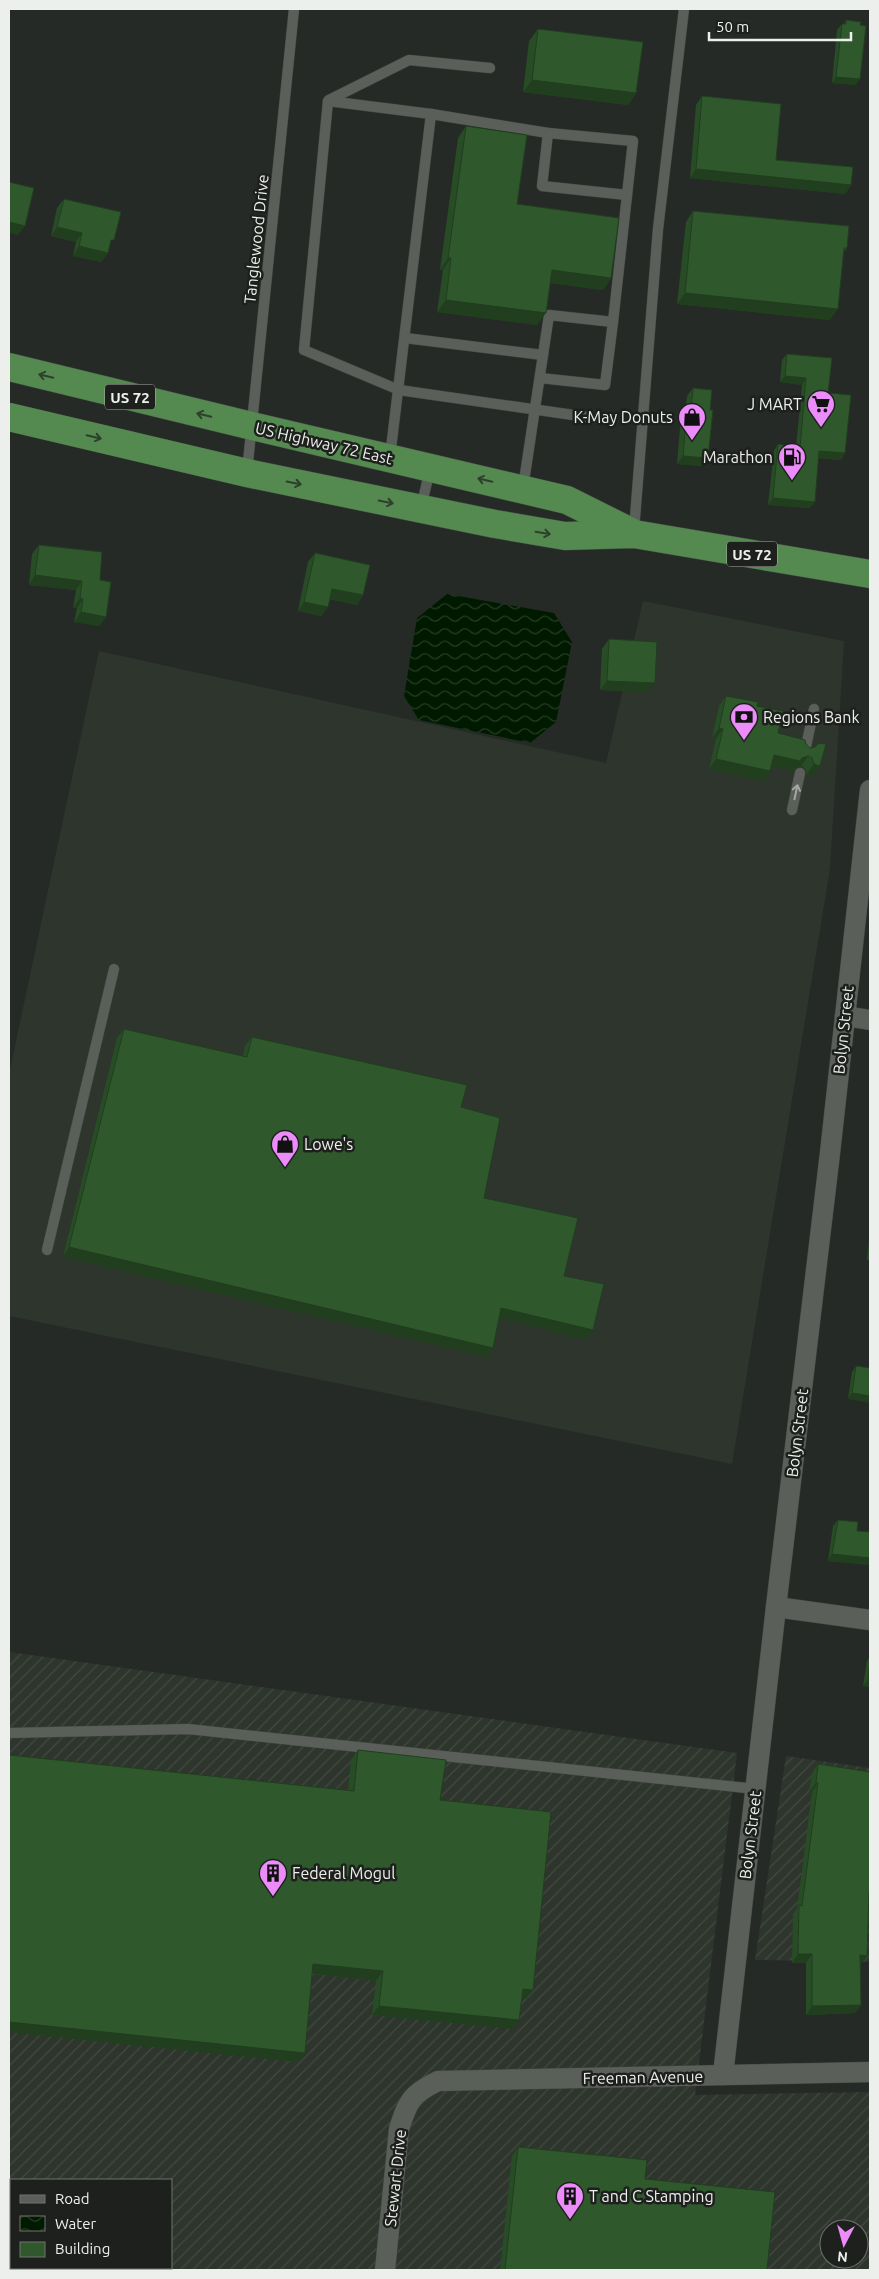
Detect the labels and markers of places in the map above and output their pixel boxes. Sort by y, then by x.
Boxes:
supermarket icon: J MART [806,389,836,428]
place label: J MART [747,395,802,413]
shop icon: K-May Donuts [677,402,707,441]
place label: K-May Donuts [574,408,673,426]
fuel station icon: Marathon [777,442,807,481]
place label: Marathon [703,448,773,466]
bank icon: Regions Bank [729,702,759,741]
place label: Regions Bank [763,708,860,726]
shop icon: Lowe's [270,1129,300,1168]
place label: Lowe's [304,1135,353,1153]
building icon: Federal Mogul [258,1858,288,1897]
place label: Federal Mogul [292,1864,395,1882]
building icon: T and C Stamping [555,2181,585,2220]
place label: T and C Stamping [589,2187,714,2205]

